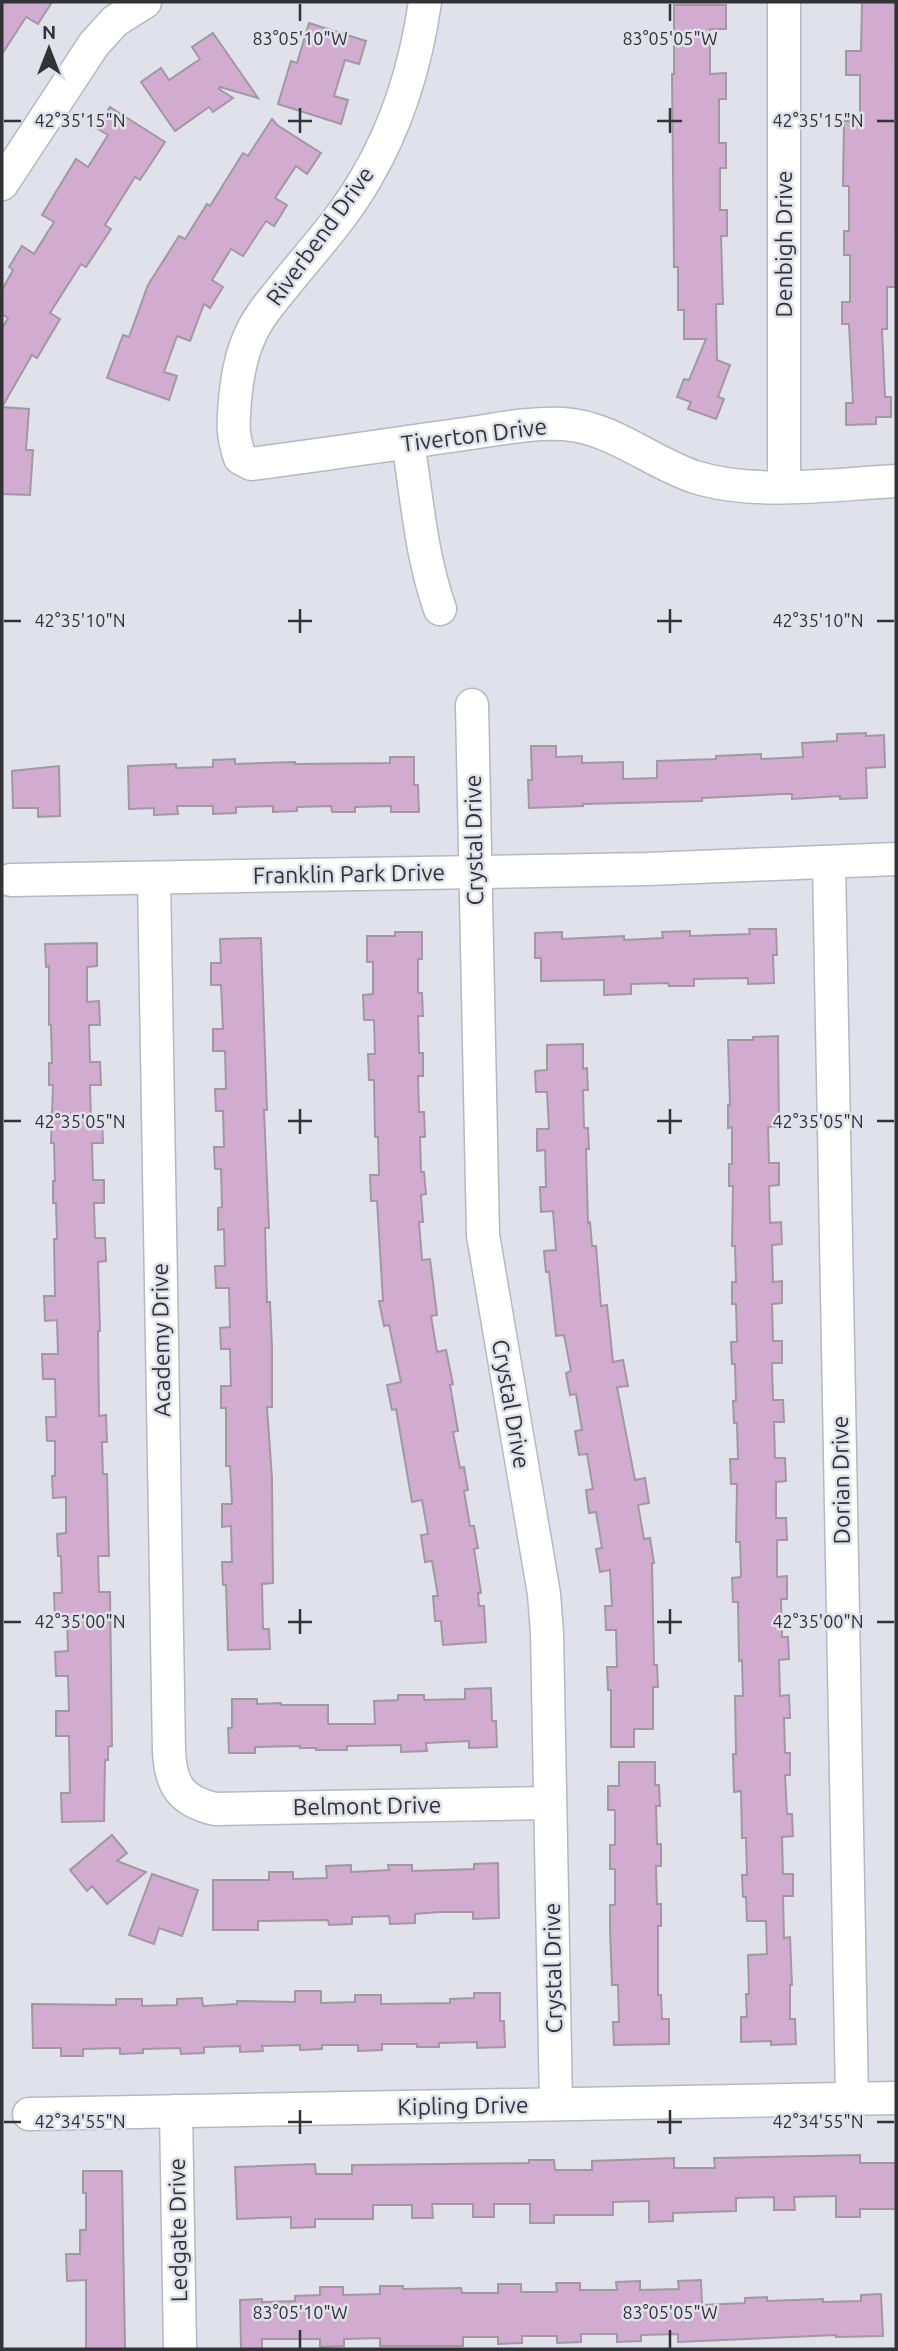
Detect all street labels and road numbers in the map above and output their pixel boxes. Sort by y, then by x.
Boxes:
street label: Riverbend Drive [261,162,378,310]
street label: Denbigh Drive [771,170,796,318]
street label: Tiverton Drive [400,413,548,456]
street label: Crystal Drive [460,774,487,906]
street label: Franklin Park Drive [253,859,445,888]
street label: Academy Drive [147,1263,174,1417]
street label: Crystal Drive [488,1337,535,1471]
street label: Dorian Drive [827,1416,854,1545]
street label: Belmont Drive [293,1792,441,1819]
street label: Crystal Drive [539,1902,566,2034]
street label: Kipling Drive [397,2092,529,2119]
street label: Ledgate Drive [164,2158,191,2302]

